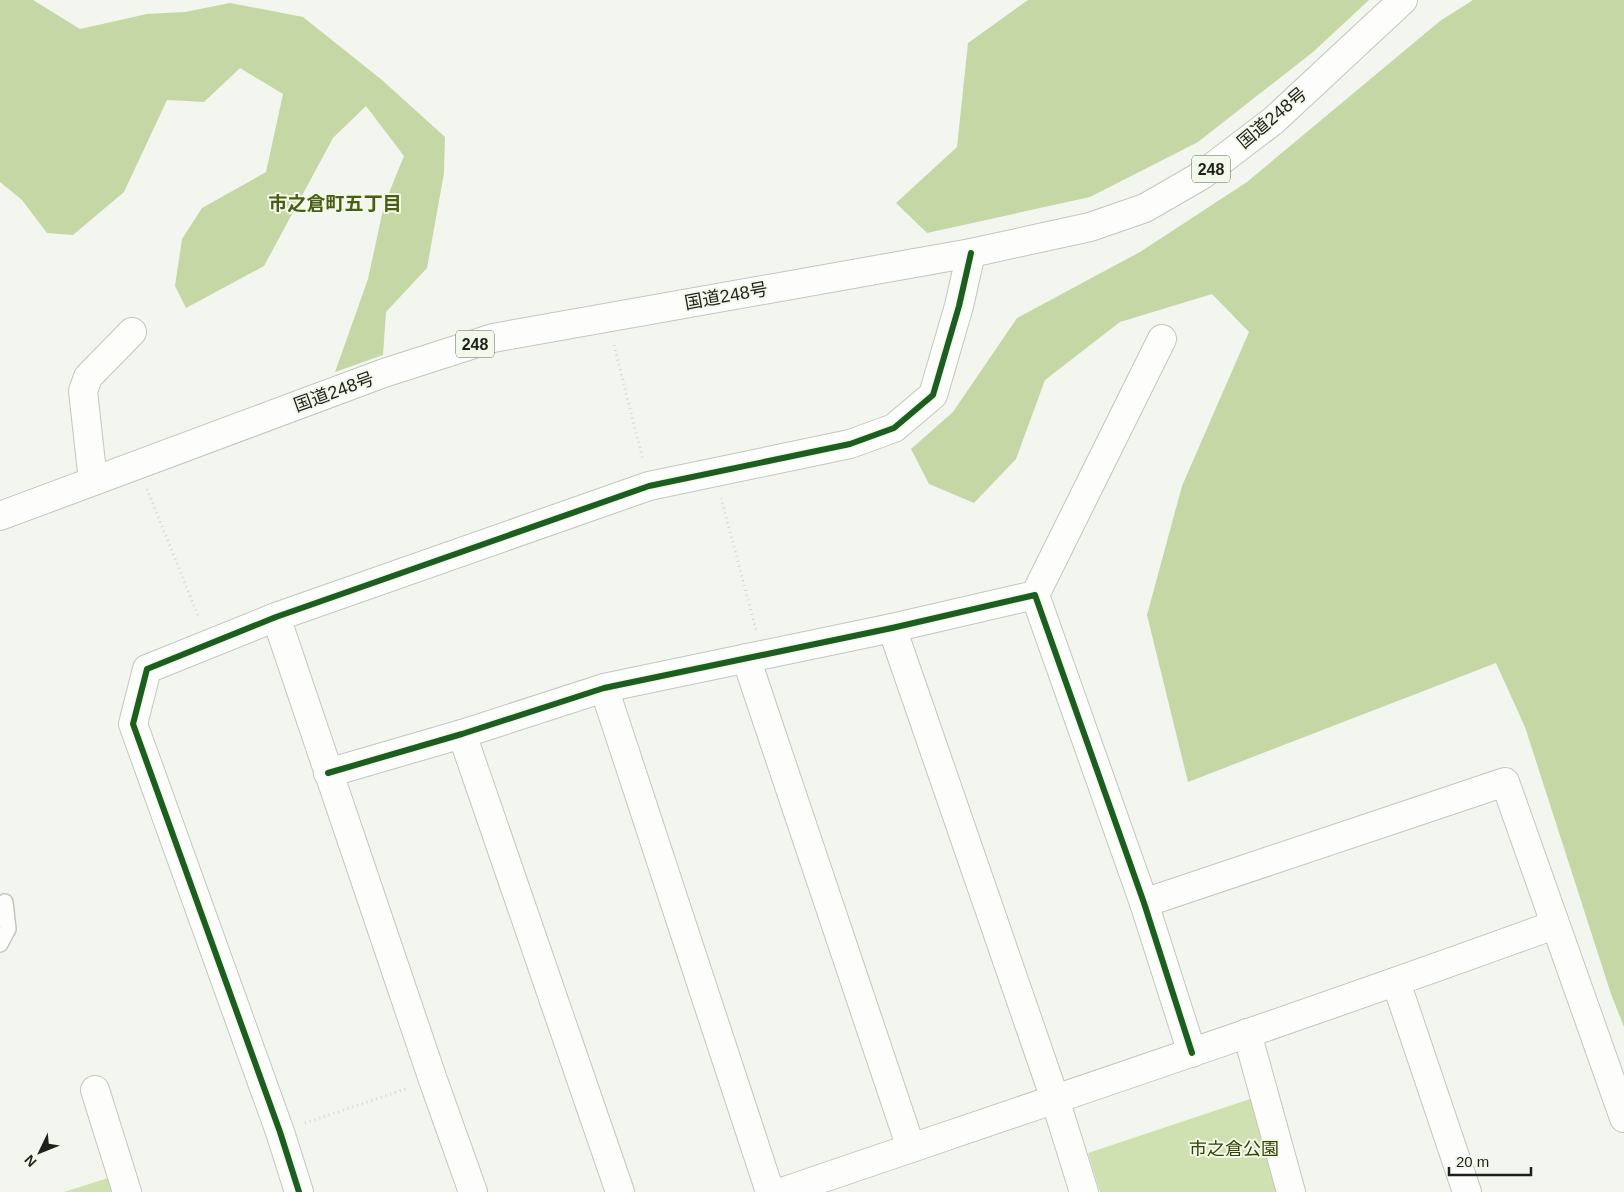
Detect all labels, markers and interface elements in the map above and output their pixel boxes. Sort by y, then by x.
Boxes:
street label: 国道248号 [1233,83,1311,153]
road number: 248 [1192,156,1230,182]
district label: 市之倉町五丁目 [268,193,402,214]
street label: 国道248号 [683,279,769,313]
road number: 248 [456,330,494,358]
street label: 国道248号 [291,368,377,416]
north arrow [15,1127,65,1177]
park label: 市之倉公園 [1189,1139,1279,1159]
scale bar [1449,1144,1532,1176]
text: N [21,1152,40,1170]
text: 20 m [1456,1153,1489,1170]

